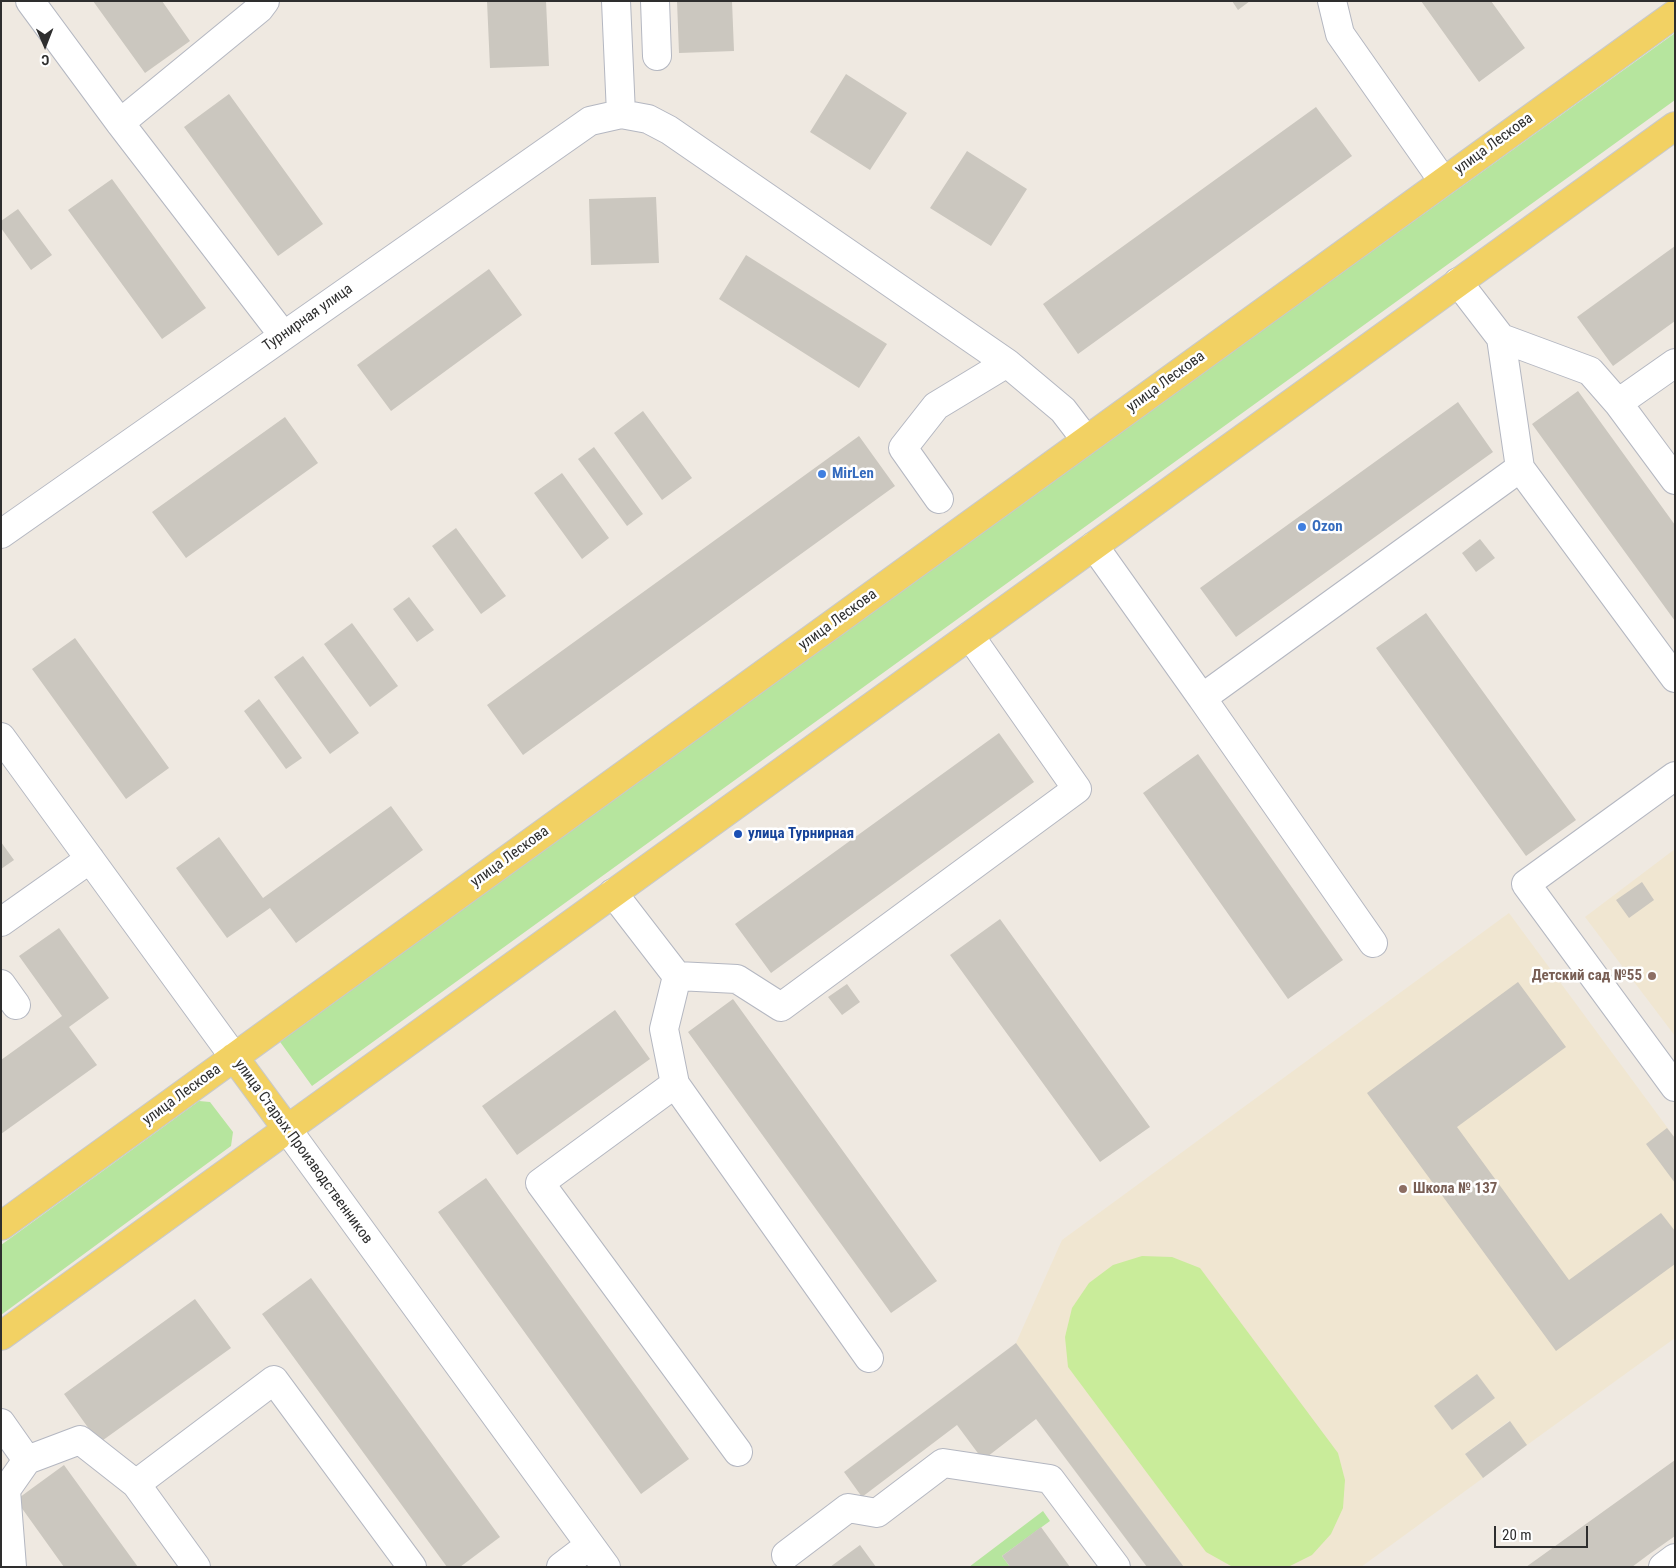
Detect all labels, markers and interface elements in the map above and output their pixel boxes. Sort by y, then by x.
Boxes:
north arrow [20,20,70,70]
text: С [41,52,49,68]
street label: улица Лескова [1451,110,1537,178]
street label: Турнирная улица [260,280,356,356]
street label: улица Лескова [1123,348,1209,416]
place label: MirLen [832,465,874,483]
marker: MirLen [816,468,828,480]
place label: Ozon [1312,518,1343,536]
marker: Ozon [1296,521,1308,533]
street label: улица Лескова [795,586,881,654]
street label: улица Лескова [467,823,553,891]
place label: улица Турнирная [748,825,854,843]
marker: улица Турнирная [732,828,744,840]
place label: Детский сад №55 [1532,967,1642,985]
marker: Детский сад №55 [1646,970,1658,982]
street label: улица Старых Производственников [230,1056,376,1248]
street label: улица Лескова [139,1061,225,1129]
place label: Школа № 137 [1413,1180,1497,1198]
marker: Школа № 137 [1397,1183,1409,1195]
scale bar [1496,1516,1590,1548]
text: 20 m [1502,1526,1532,1544]

